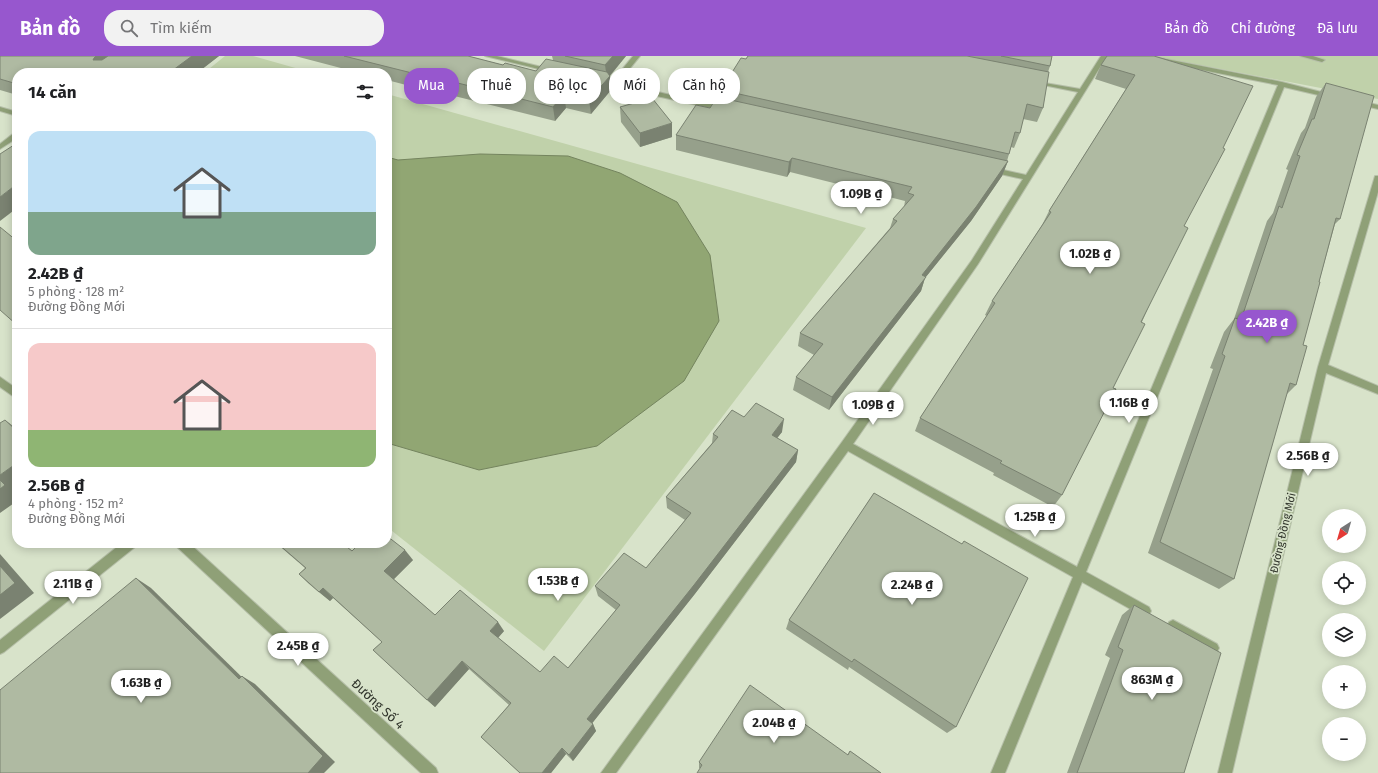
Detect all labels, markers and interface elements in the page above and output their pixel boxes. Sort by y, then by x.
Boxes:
search box [104,10,384,46]
text: Bản đồ [20,17,80,40]
icon: search [118,17,140,39]
text: Tìm kiếm [150,19,212,37]
text: Bản đồ [1164,20,1209,37]
text: Chỉ đường [1231,20,1295,37]
text: Đã lưu [1317,20,1358,37]
chip: Mua [404,68,459,104]
chip: Thuê [467,68,526,104]
chip: Bộ lọc [534,68,601,104]
chip: Mới [609,68,660,104]
chip: Căn hộ [668,68,740,104]
icon: filters [354,81,376,103]
text: 14 căn [28,82,77,103]
icon: home [166,157,238,229]
pin: 1.09B ₫ [824,181,898,215]
text: 1.09B ₫ [840,186,882,201]
pin: 1.02B ₫ [1053,241,1127,275]
text: 1.02B ₫ [1069,246,1111,261]
text: 2.42B ₫ [28,263,83,284]
text: 5 phòng · 128 m² [28,284,124,299]
text: Đường Đồng Mới [28,299,125,314]
pin: 2.42B ₫ [1230,310,1304,344]
text: 2.42B ₫ [1246,315,1288,330]
icon: home [166,369,238,441]
pin: 1.16B ₫ [1092,390,1166,424]
pin: 1.09B ₫ [836,392,910,426]
text: 1.16B ₫ [1109,395,1149,410]
text: 1.09B ₫ [852,397,894,412]
pin: 2.56B ₫ [1271,443,1345,477]
text: 2.56B ₫ [1286,448,1330,463]
text: 2.56B ₫ [28,475,85,496]
street label: Đường Đồng Mới [1267,492,1299,574]
text: 4 phòng · 152 m² [28,496,124,511]
pin: 1.25B ₫ [998,504,1072,538]
text: 1.25B ₫ [1014,509,1056,524]
north arrow [1322,509,1366,553]
map controls [1322,509,1366,761]
text: Đường Đồng Mới [28,511,125,526]
button: locate [1322,561,1366,605]
pin: 1.53B ₫ [521,568,595,602]
pin: 2.11B ₫ [36,571,110,605]
pin: 2.24B ₫ [875,572,949,606]
text: 1.53B ₫ [537,573,579,588]
text: 2.11B ₫ [53,576,93,591]
text: 2.24B ₫ [891,577,933,592]
button: layers [1322,613,1366,657]
pin: 2.45B ₫ [261,633,335,667]
text: 2.45B ₫ [277,638,319,653]
button: + [1322,665,1366,709]
pin: 863M ₫ [1119,667,1185,701]
pin: 1.63B ₫ [104,670,178,704]
text: 863M ₫ [1131,672,1173,687]
text: 1.63B ₫ [120,675,162,690]
street label: Đường Số 4 [348,676,408,732]
pin: 2.04B ₫ [737,710,811,744]
text: 2.04B ₫ [752,715,796,730]
button: − [1322,717,1366,761]

